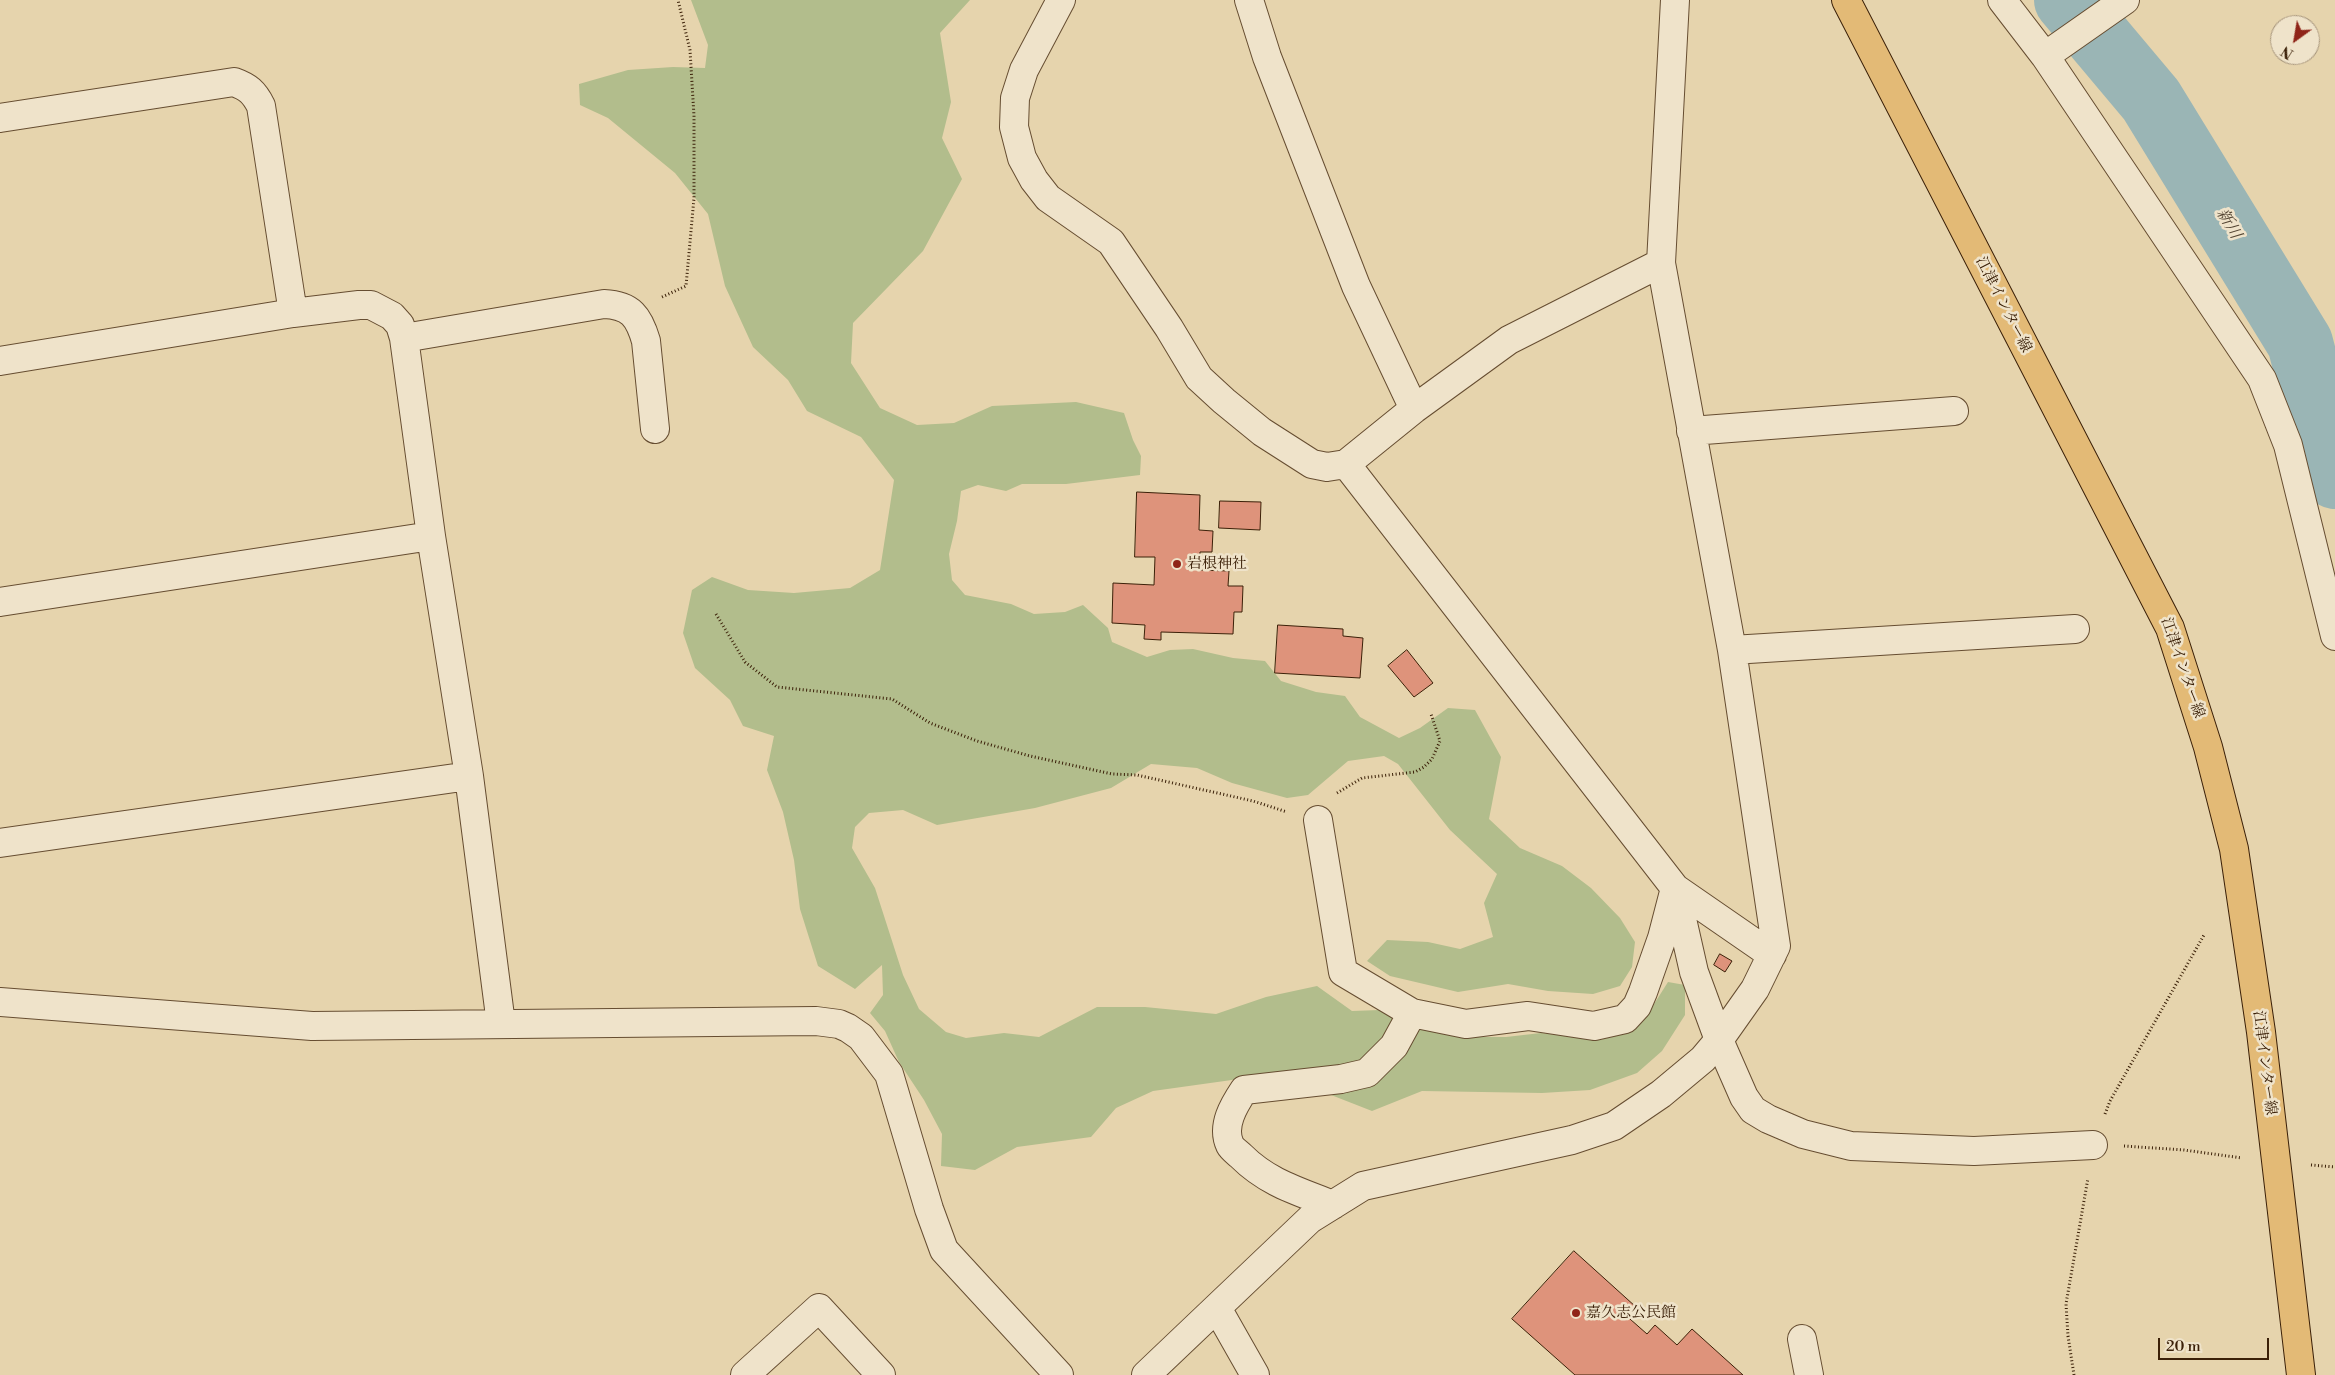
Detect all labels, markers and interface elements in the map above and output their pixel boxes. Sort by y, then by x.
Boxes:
north arrow [2270,15,2320,65]
text: N [2278,41,2297,62]
water label: 新川 [2212,205,2244,243]
street label: 江津インター線 [1971,254,2035,356]
place label: 岩根神社 [1187,555,1247,573]
marker: 岩根神社 [1171,558,1183,570]
street label: 江津インター線 [2156,615,2208,721]
street label: 江津インター線 [2249,1010,2279,1116]
place label: 嘉久志公民館 [1586,1304,1676,1322]
marker: 嘉久志公民館 [1570,1307,1582,1319]
scale bar [2160,1328,2271,1360]
text: 20 m [2166,1337,2201,1356]

